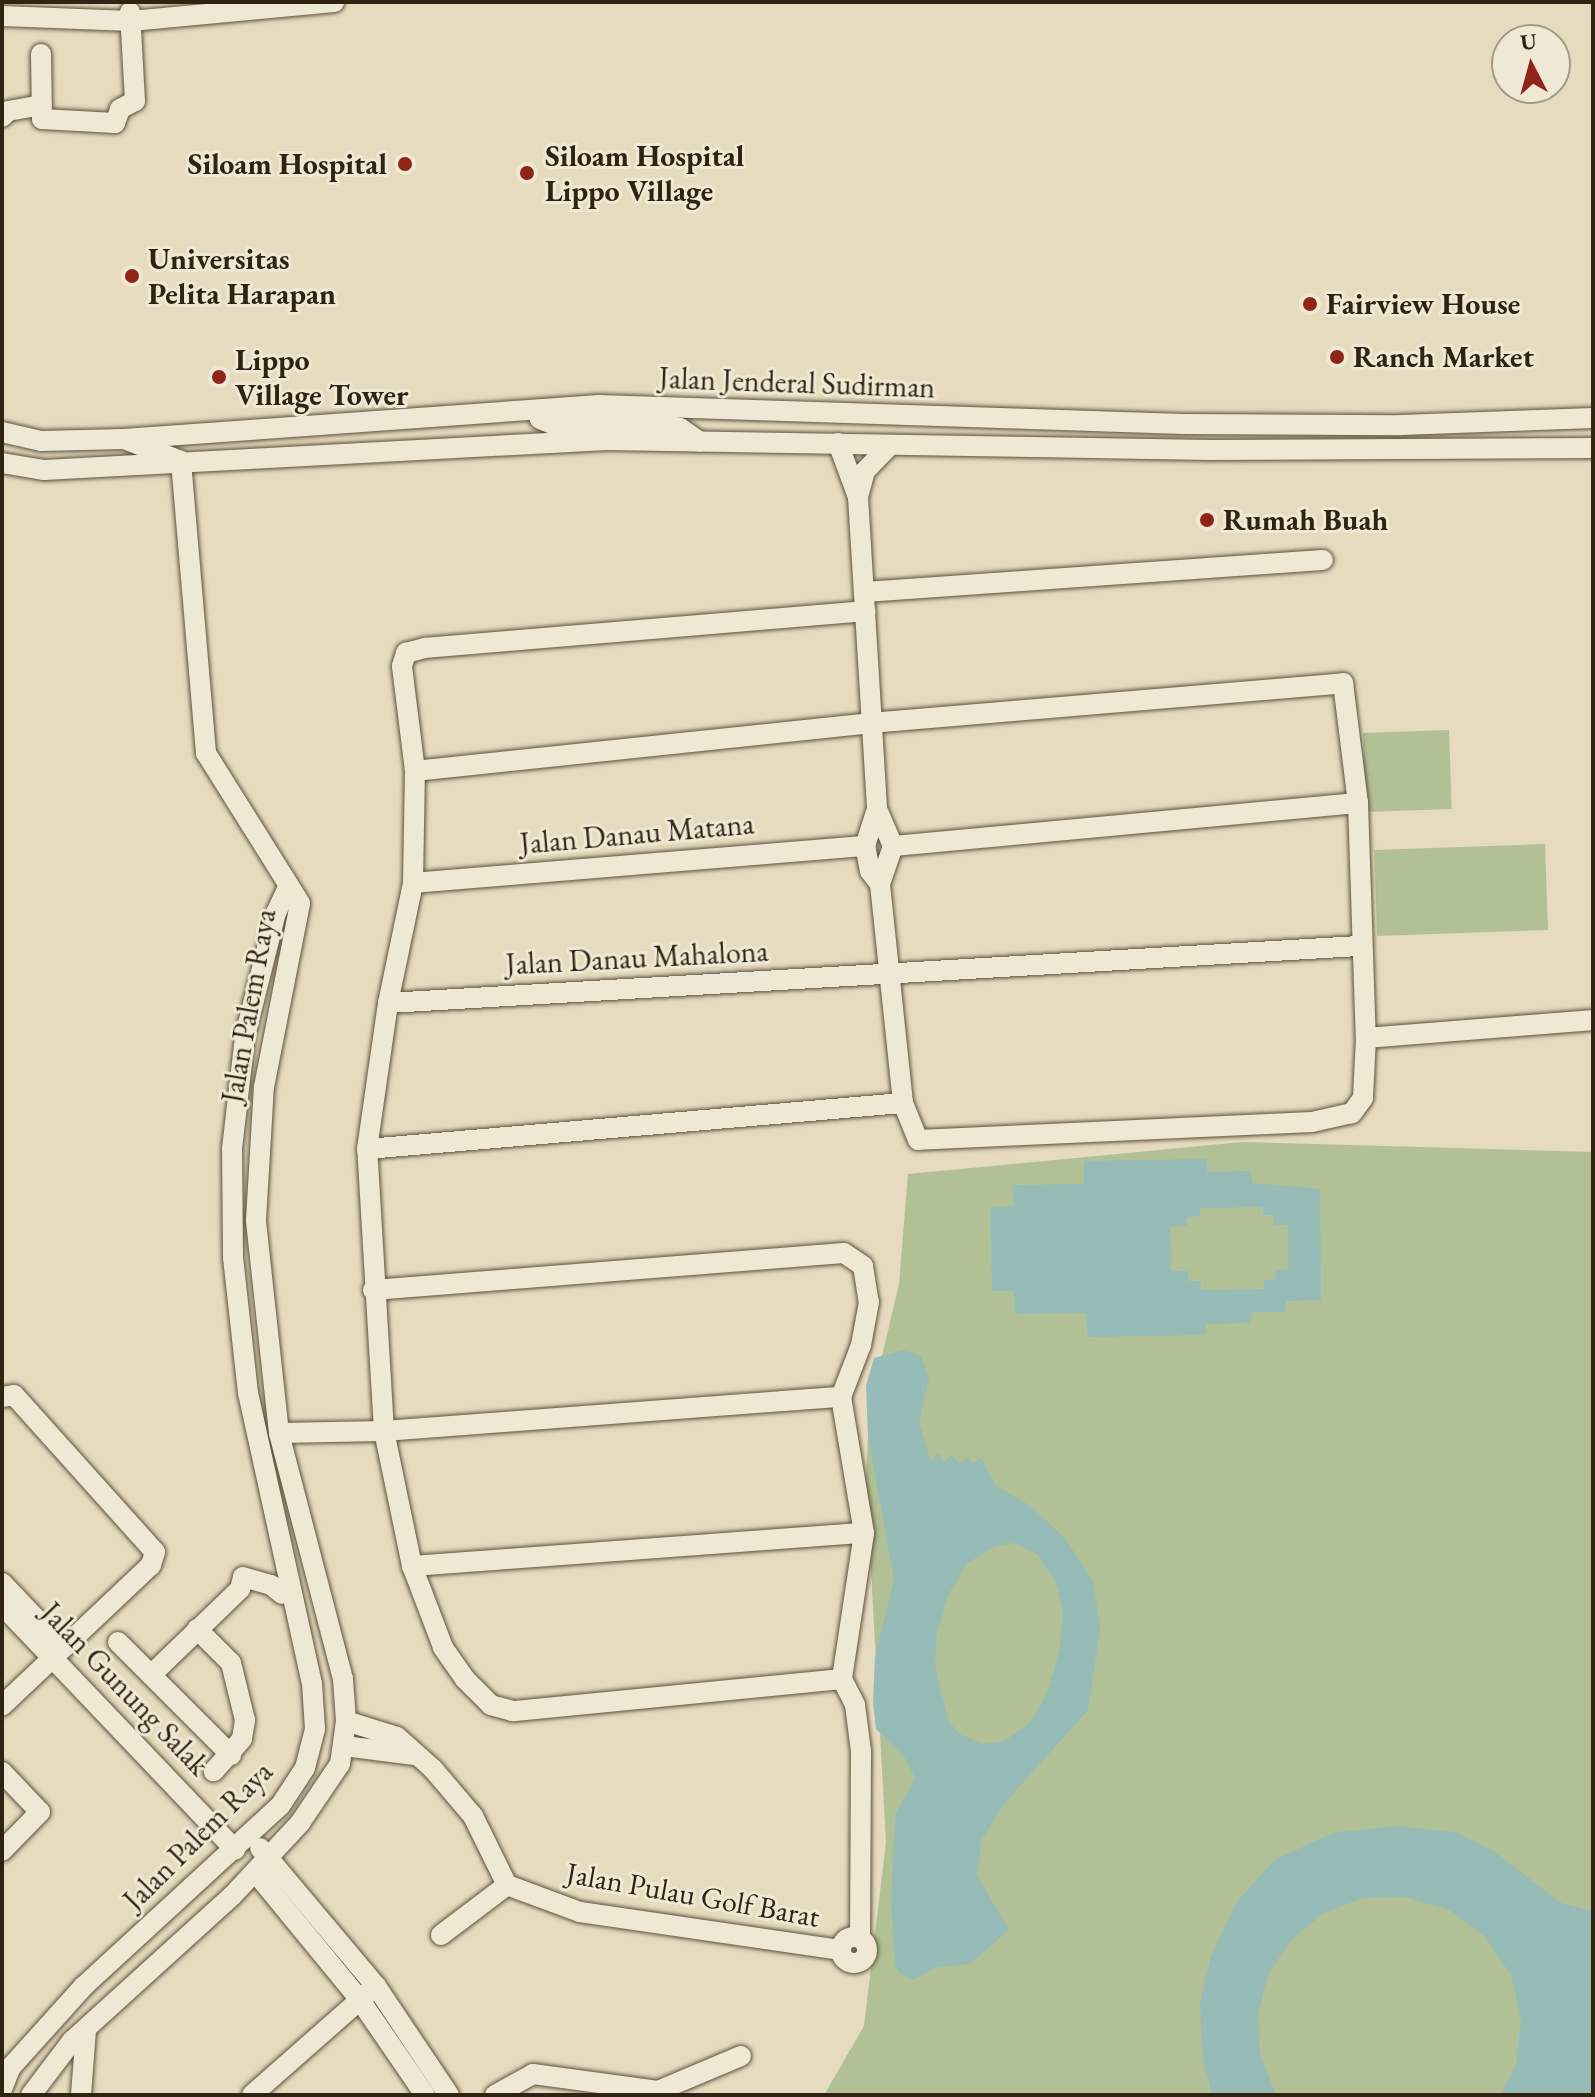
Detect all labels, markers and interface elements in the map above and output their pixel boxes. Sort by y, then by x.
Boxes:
north arrow [1491,24,1571,104]
text: U [1519,26,1538,57]
place label: Siloam Hospital Lippo Village [545,138,744,208]
place label: Siloam Hospital [188,146,387,182]
marker: Siloam Hospital [394,153,416,175]
marker: Siloam Hospital Lippo Village [516,162,538,184]
place label: Universitas Pelita Harapan [148,241,336,312]
marker: Universitas Pelita Harapan [123,267,141,285]
place label: Fairview House [1326,286,1520,322]
marker: Fairview House [1301,295,1319,313]
place label: Ranch Market [1353,339,1534,375]
place label: Lippo Village Tower [235,342,408,412]
marker: Ranch Market [1328,348,1346,366]
street label: Jalan Jenderal Sudirman [658,360,936,406]
marker: Lippo Village Tower [210,368,228,386]
place label: Rumah Buah [1223,502,1388,538]
marker: Rumah Buah [1198,511,1216,529]
street label: Jalan Danau Matana [518,806,756,862]
street label: Jalan Palem Raya [214,906,284,1106]
street label: Jalan Danau Mahalona [505,933,769,983]
street label: Jalan Gunung Salak [33,1595,217,1783]
street label: Jalan Palem Raya [116,1754,280,1918]
street label: Jalan Pulau Golf Barat [564,1855,822,1935]

